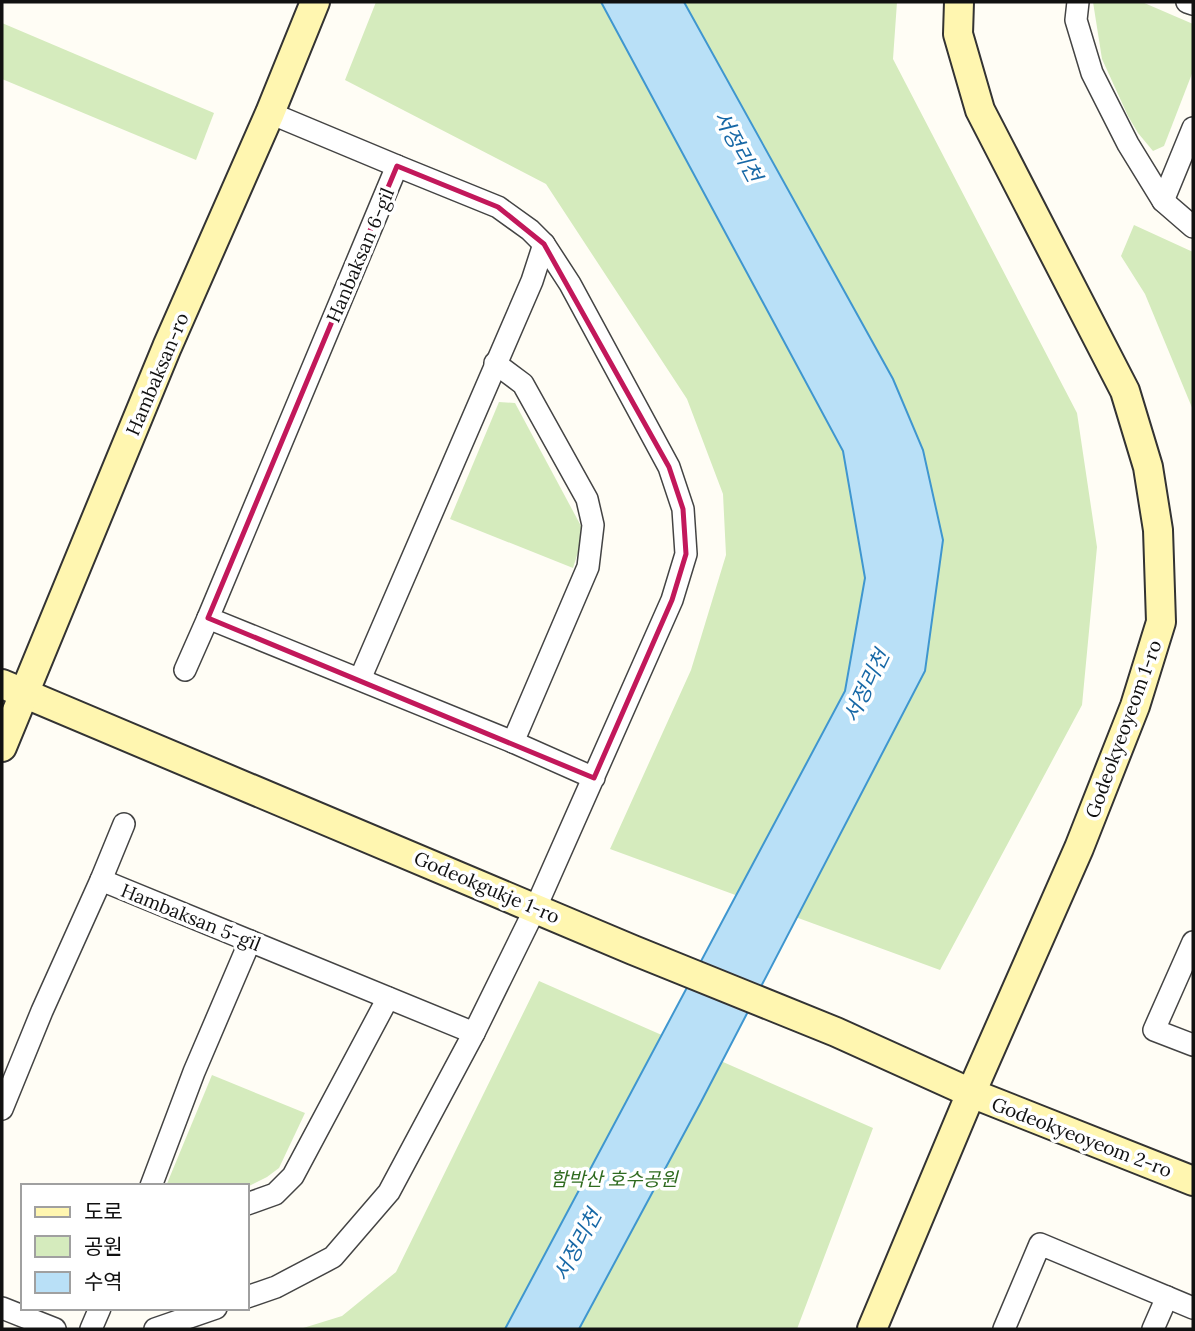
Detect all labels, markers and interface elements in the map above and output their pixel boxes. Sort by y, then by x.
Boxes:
water label: 서정리천 [708,106,769,189]
street label: Hanbaksan 6-gil [321,184,399,326]
street label: Hambaksan-ro [120,309,194,439]
street label: Godeokyeoyeom 1-ro [1080,637,1166,821]
water label: 서정리천 [837,643,896,727]
street label: Godeokgukje 1-ro [411,845,563,929]
street label: Hambaksan 5-gil [118,878,264,956]
street label: Godeokyeoyeom 2-ro [989,1092,1175,1182]
park label: 함박산 호수공원 [550,1167,679,1191]
legend [21,1184,248,1310]
text: 도로 [84,1198,123,1225]
water label: 서정리천 [547,1202,608,1285]
text: 공원 [84,1233,123,1260]
text: 수역 [84,1268,123,1295]

